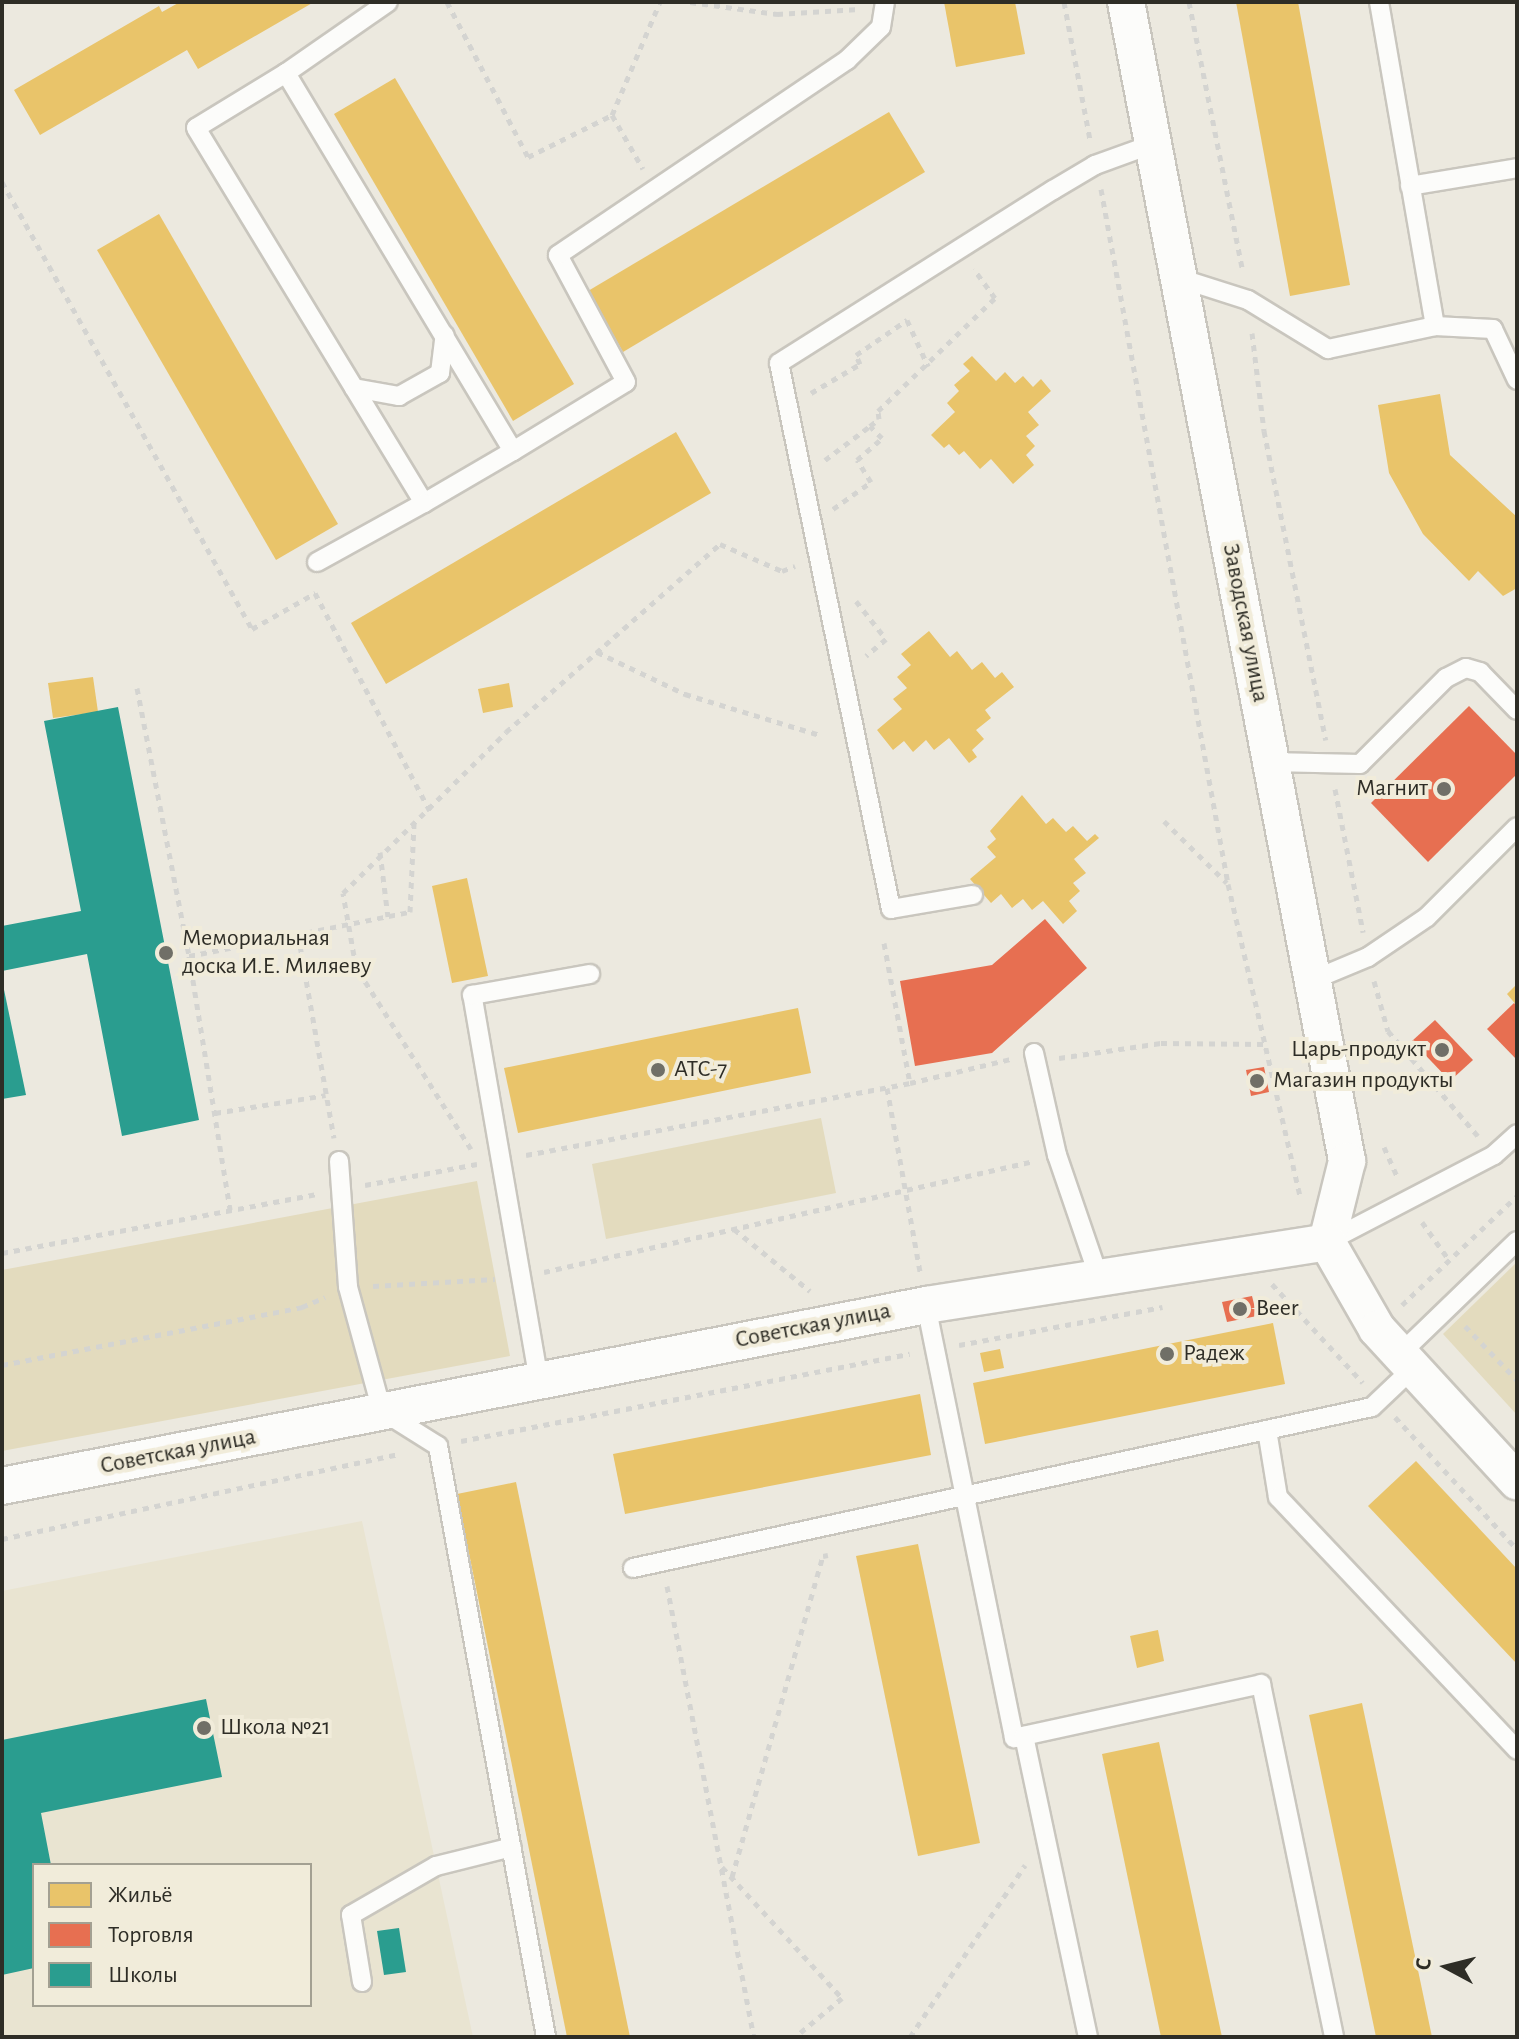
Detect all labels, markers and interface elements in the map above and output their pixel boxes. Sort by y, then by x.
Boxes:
street label: Заводская улица [1216,541,1274,705]
place label: Магнит [1356,775,1428,803]
marker: Магнит [1435,780,1453,798]
place label: Мемориальная доска И.Е. Миляеву [182,925,371,981]
marker: Мемориальная доска И.Е. Миляеву [157,944,175,962]
place label: Царь-продукт [1291,1036,1426,1064]
marker: Царь-продукт [1433,1041,1451,1059]
place label: АТС-7 [674,1056,727,1084]
marker: АТС-7 [649,1061,667,1079]
place label: Магазин продукты [1273,1067,1454,1095]
marker: Магазин продукты [1248,1072,1266,1090]
place label: Beer [1256,1295,1299,1323]
street label: Советская улица [733,1297,893,1355]
marker: Beer [1231,1300,1249,1318]
place label: Радеж [1183,1340,1245,1368]
marker: Радеж [1158,1345,1176,1363]
street label: Советская улица [98,1423,258,1481]
place label: Школа №21 [220,1714,330,1742]
marker: Школа №21 [195,1719,213,1737]
legend [32,1863,312,2007]
text: Жильё [108,1883,173,1907]
text: Торговля [108,1923,194,1947]
north arrow [1407,1927,1487,2007]
text: С [1412,1957,1435,1971]
text: Школы [108,1963,178,1987]

